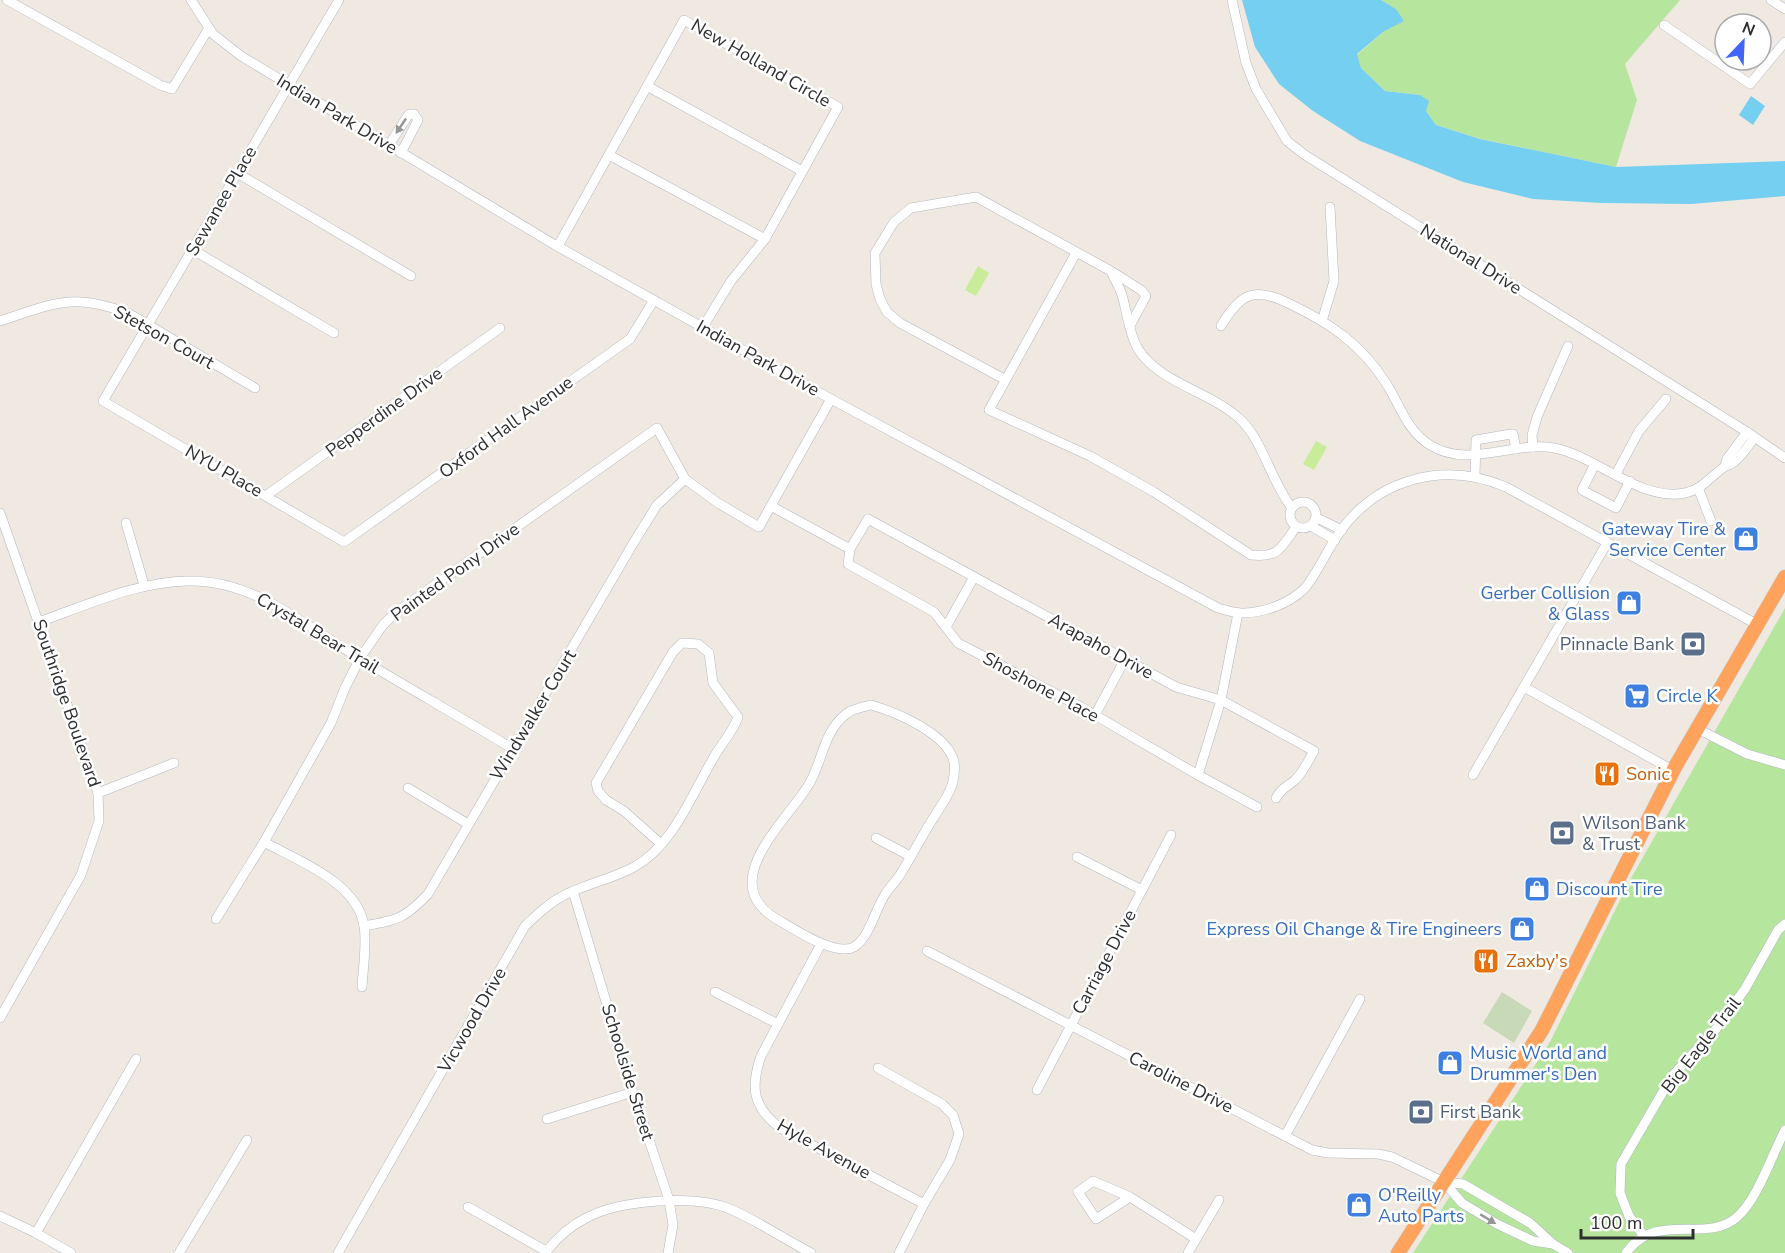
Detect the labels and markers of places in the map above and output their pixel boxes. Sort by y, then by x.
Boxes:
place label: Gateway Tire & Service Center [1601,517,1727,562]
shop icon: Gateway Tire & Service Center [1731,524,1761,554]
place label: Gerber Collision & Glass [1480,581,1610,626]
shop icon: Gerber Collision & Glass [1614,588,1644,618]
bank icon: Pinnacle Bank [1678,629,1708,659]
place label: Pinnacle Bank [1560,632,1675,656]
supermarket icon: Circle K [1622,681,1652,711]
place label: Circle K [1656,684,1718,708]
restaurant icon: Sonic [1592,759,1622,789]
place label: Sonic [1626,762,1670,786]
place label: Wilson Bank & Trust [1582,811,1687,856]
bank icon: Wilson Bank & Trust [1547,818,1577,848]
shop icon: Discount Tire [1522,874,1552,904]
place label: Discount Tire [1556,877,1663,901]
shop icon: Express Oil Change & Tire Engineers [1507,914,1537,944]
place label: Express Oil Change & Tire Engineers [1206,917,1502,941]
restaurant icon: Zaxby's [1471,946,1501,976]
place label: Zaxby's [1506,949,1568,973]
place label: Music World and Drummer's Den [1470,1041,1607,1086]
shop icon: Music World and Drummer's Den [1435,1048,1465,1078]
bank icon: First Bank [1406,1097,1436,1127]
place label: First Bank [1440,1100,1522,1124]
place label: O'Reilly Auto Parts [1378,1183,1464,1228]
shop icon: O'Reilly Auto Parts [1344,1190,1374,1220]

